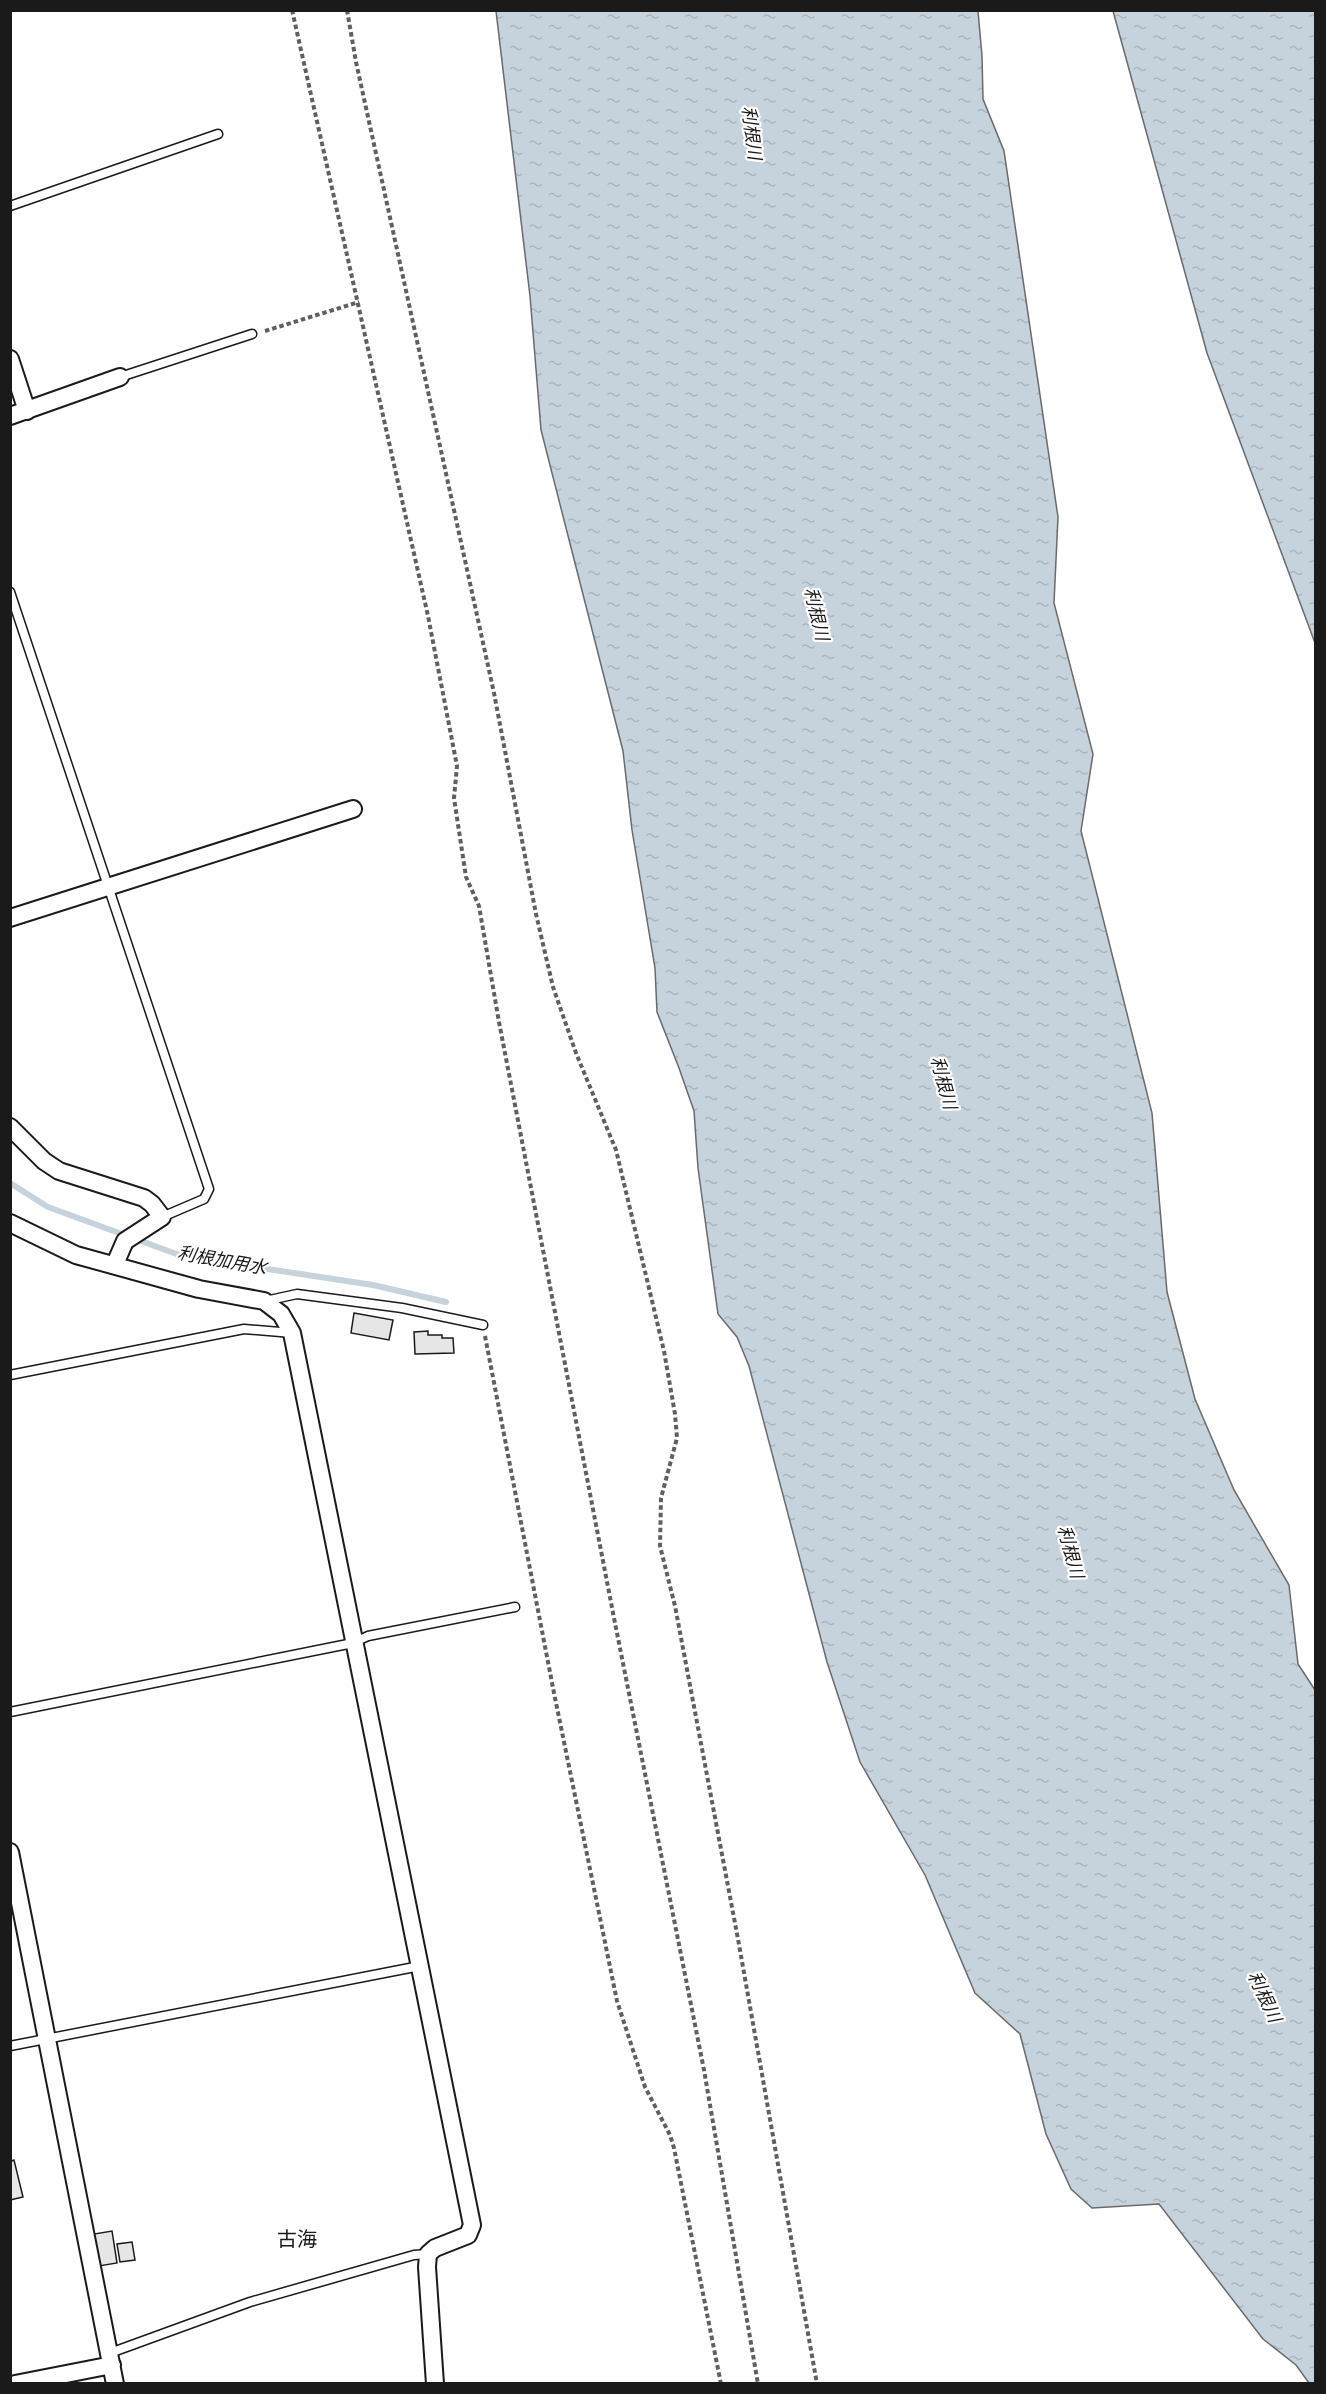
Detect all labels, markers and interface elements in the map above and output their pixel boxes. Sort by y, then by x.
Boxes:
water label: 利根川 [737,105,765,163]
water label: 利根川 [800,585,833,645]
water label: 利根川 [926,1054,961,1114]
water label: 利根加用水 [176,1243,270,1280]
water label: 利根川 [1053,1523,1088,1583]
water label: 利根川 [1243,1968,1286,2028]
district label: 古海 [277,2228,317,2252]

